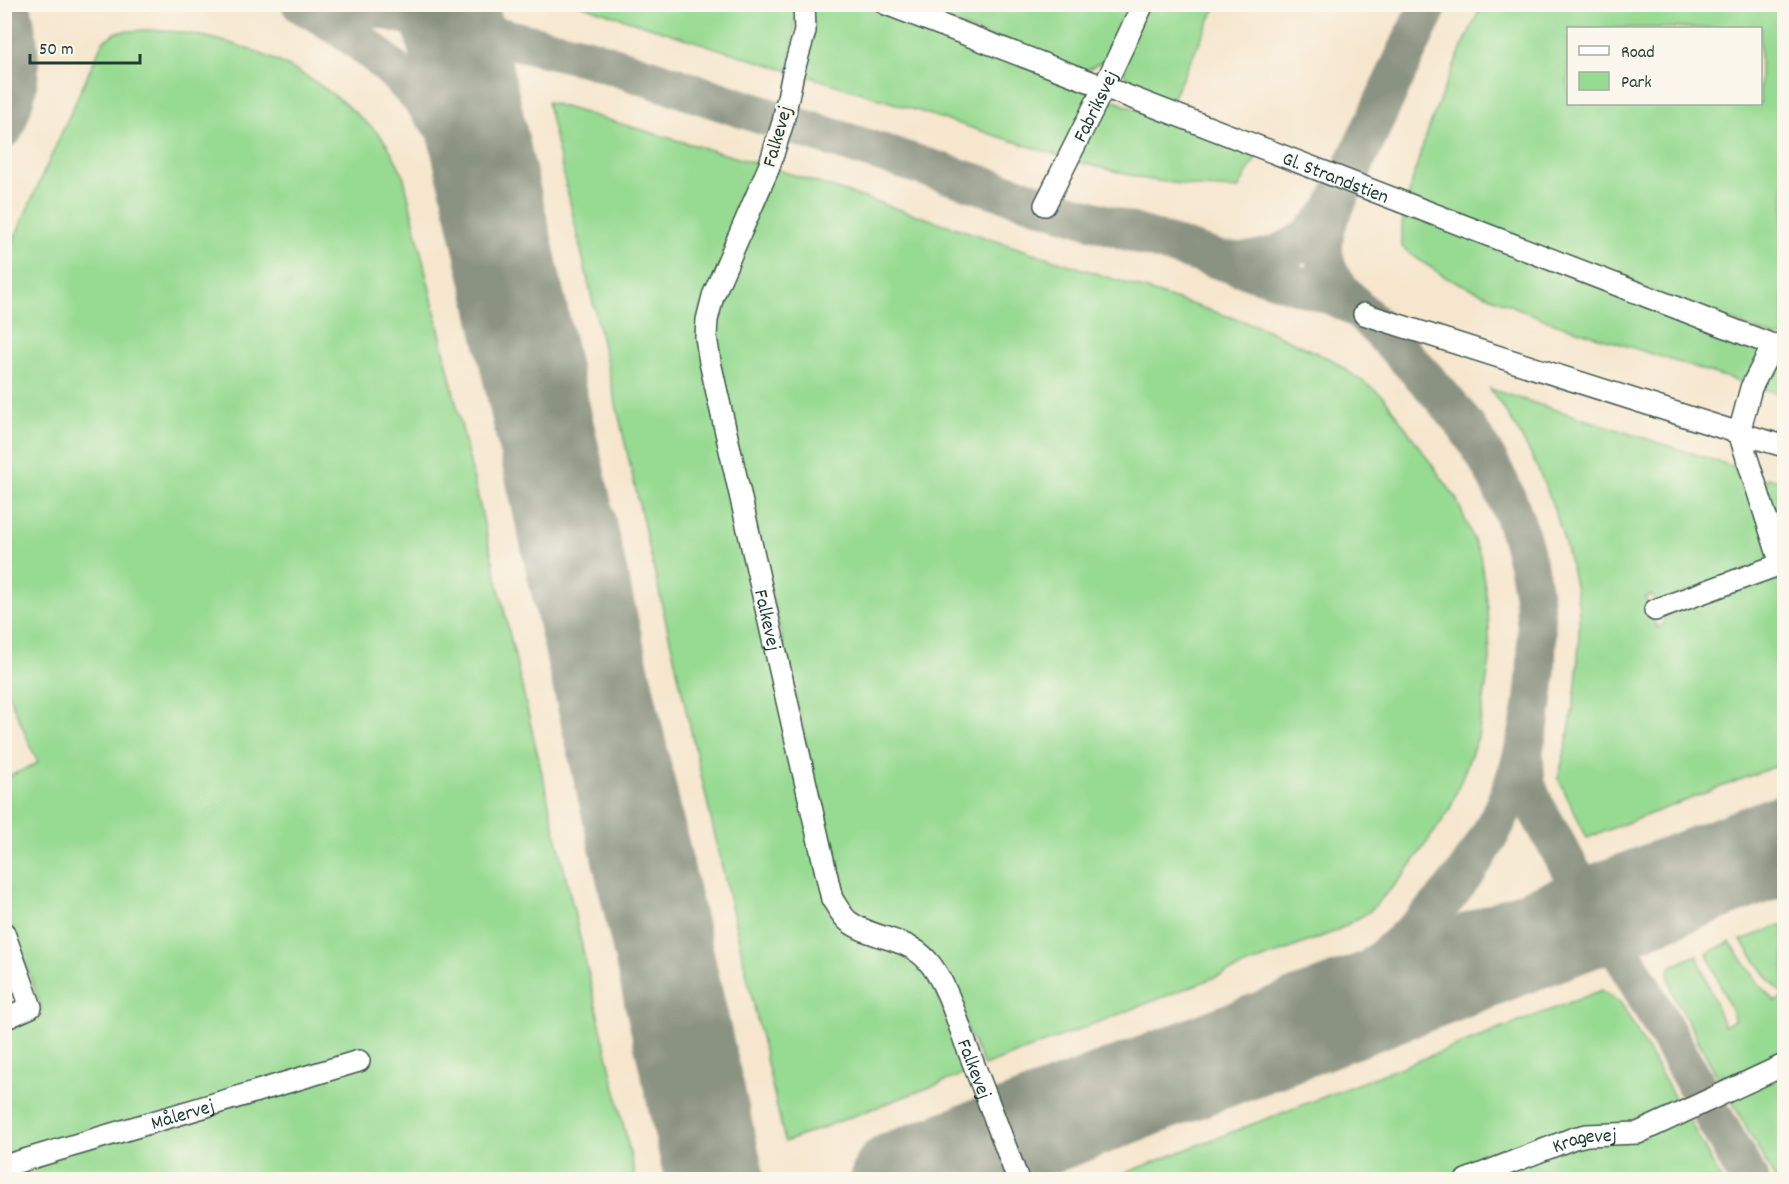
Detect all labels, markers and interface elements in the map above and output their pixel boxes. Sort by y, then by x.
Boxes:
scale bar [30,27,140,65]
legend [1567,27,1762,105]
text: 50 m [39,38,74,63]
text: Road [1621,41,1655,66]
street label: Fabriksvej [1068,66,1127,148]
text: Park [1621,71,1652,96]
street label: Falkevej [757,103,801,171]
street label: Gl. Strandstien [1278,146,1392,213]
street label: Falkevej [745,587,786,654]
street label: Falkevej [948,1035,997,1104]
street label: Målervej [148,1093,218,1139]
street label: Kragevej [1549,1123,1617,1162]

